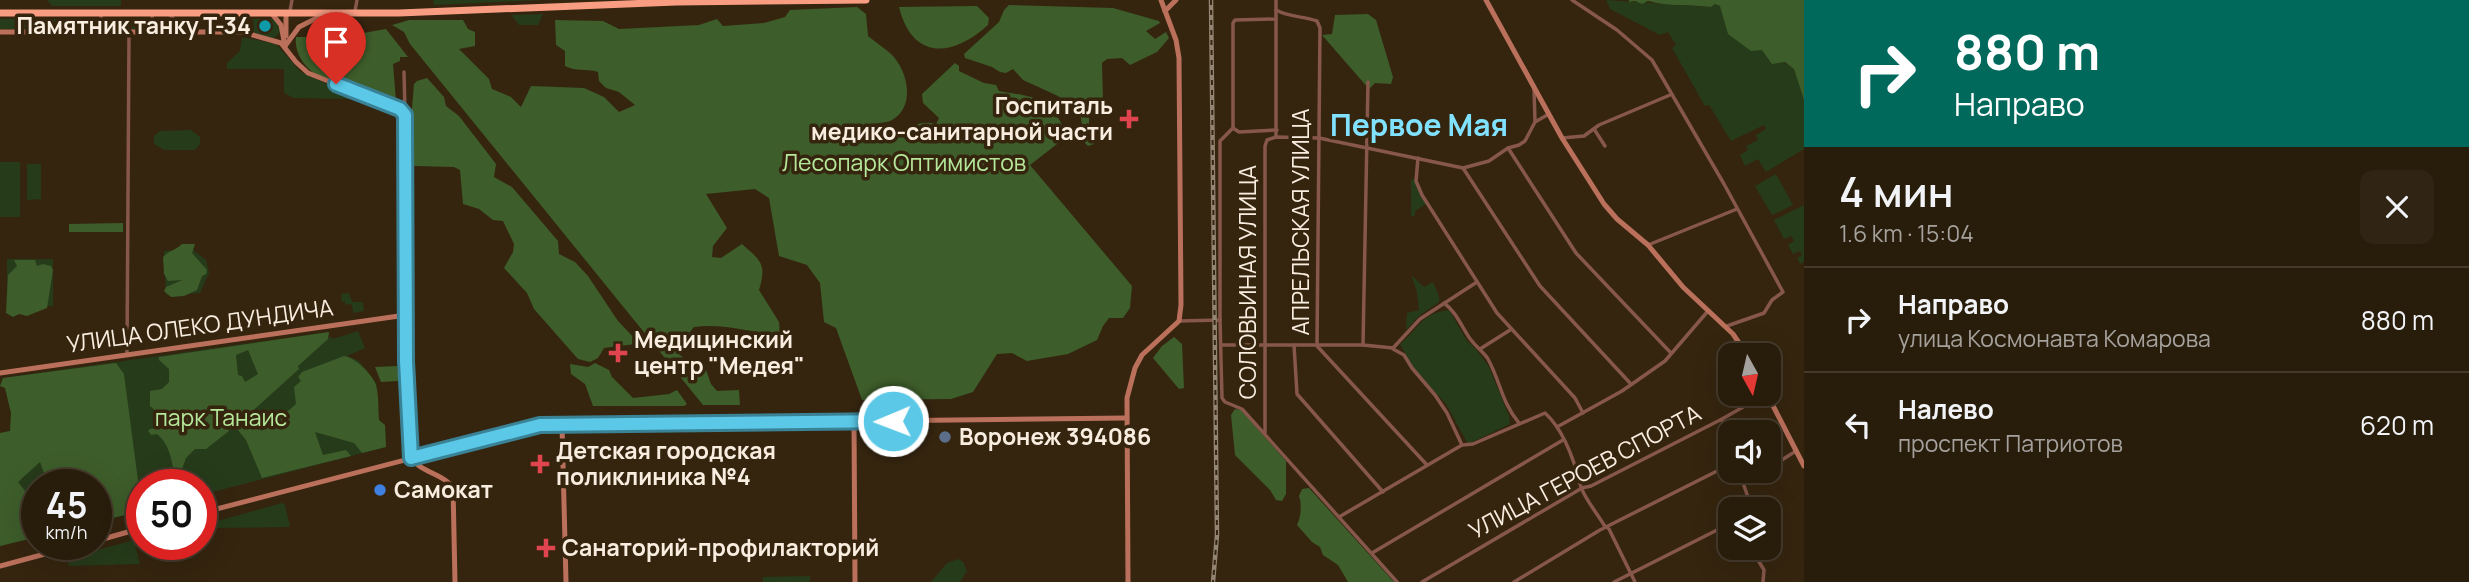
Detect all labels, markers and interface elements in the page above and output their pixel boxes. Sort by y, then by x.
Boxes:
place label: Памятник танку Т-34 [16,9,251,41]
pin [306,12.0,366,84]
marker: Памятник танку Т-34 [257,18,273,34]
text: 880 m [1954,18,2100,85]
icon: arrive [317,23,355,61]
icon: right [1839,28,1930,119]
text: Направо [1954,82,2085,126]
place label: Госпиталь медико-санитарной части [811,89,1113,147]
district label: Первое Мая [1330,104,1508,145]
street label: АПРЕЛЬСКАЯ УЛИЦА [1284,108,1316,336]
marker: Госпиталь медико-санитарной части [1119,109,1139,129]
park label: Лесопарк Оптимистов [782,146,1026,178]
text: 4 мин [1839,162,1953,220]
street label: СОЛОВЬИНАЯ УЛИЦА [1231,164,1263,399]
button: close [2360,170,2434,244]
text: 1.6 km · 15:04 [1839,217,1974,249]
text: Направо [1898,286,2009,322]
street label: УЛИЦА ОЛЕКО ДУНДИЧА [64,290,336,360]
icon: right [1839,301,1877,339]
text: 880 m [2361,302,2434,338]
text: улица Космонавта Комарова [1898,322,2211,354]
place label: Медицинский центр "Медея" [634,323,805,381]
marker: Медицинский центр "Медея" [608,343,628,363]
north arrow [1718,343,1782,406]
map controls [1718,343,1781,560]
position arrow [856,384,930,458]
text: Налево [1898,391,1994,427]
street label: УЛИЦА ГЕРОЕВ СПОРТА [1463,396,1707,546]
park label: парк Танаис [155,401,287,433]
icon: left [1839,406,1877,444]
text: 620 m [2360,407,2434,443]
place label: Воронеж 394086 [959,420,1151,452]
button: sound [1718,420,1781,483]
text: проспект Патриотов [1898,427,2123,459]
marker: Воронеж 394086 [937,429,953,445]
place label: Детская городская поликлиника №4 [556,434,776,492]
marker: Детская городская поликлиника №4 [530,454,550,474]
speed limit sign: 50 [126,469,217,560]
place label: Самокат [394,473,493,505]
text: 45 [46,481,87,529]
marker: Самокат [372,482,388,498]
button: layers [1718,497,1781,560]
text: km/h [46,520,87,544]
place label: Cанаторий-профилакторий [562,531,879,563]
marker: Cанаторий-профилакторий [536,538,556,558]

